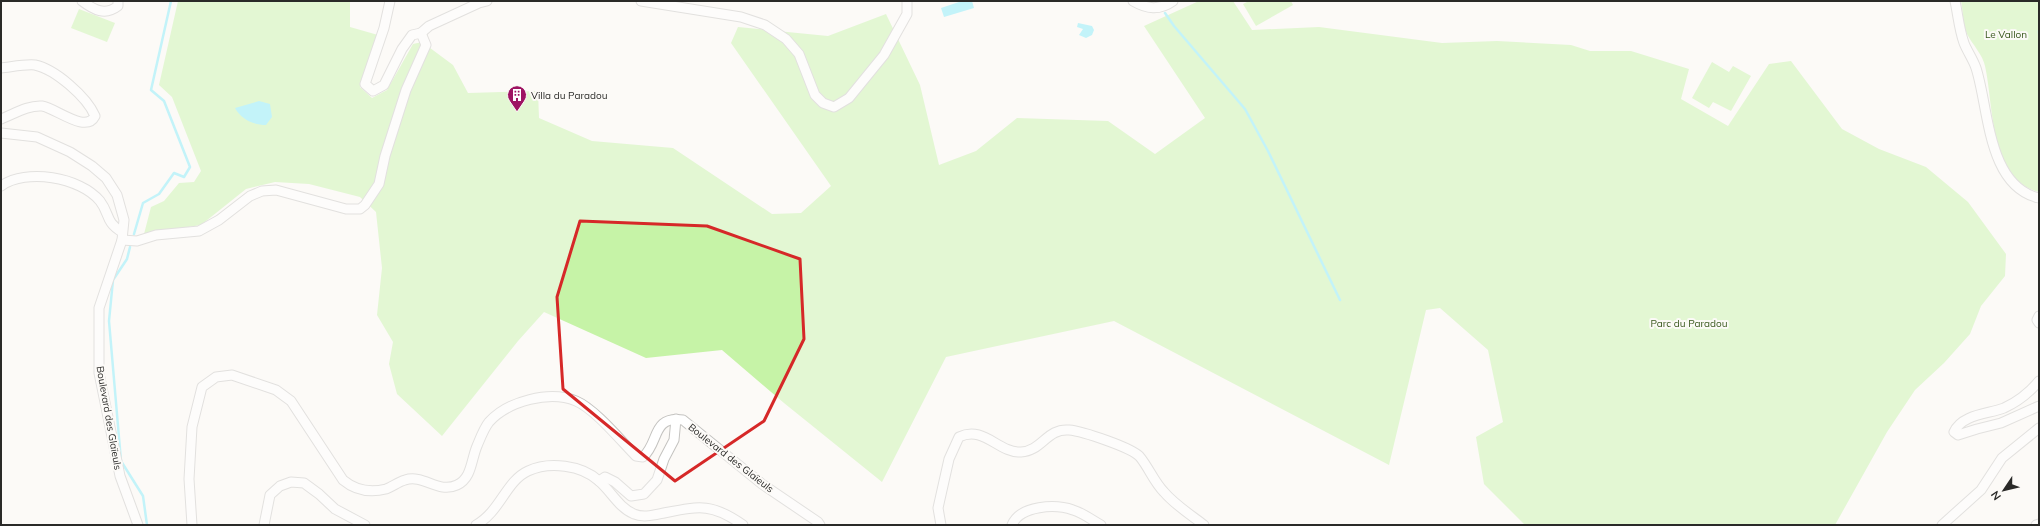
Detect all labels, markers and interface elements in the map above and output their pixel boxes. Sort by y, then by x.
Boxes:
park label: Le Vallon [1985,28,2027,41]
building icon: Villa du Paradou [506,84,528,112]
place label: Villa du Paradou [531,89,607,102]
park label: Parc du Paradou [1650,317,1728,330]
street label: Boulevard des Glaïeuls [93,365,125,471]
street label: Boulevard des Glaïeuls [686,421,776,495]
north arrow [1984,470,2024,510]
text: N [1988,488,2004,503]

